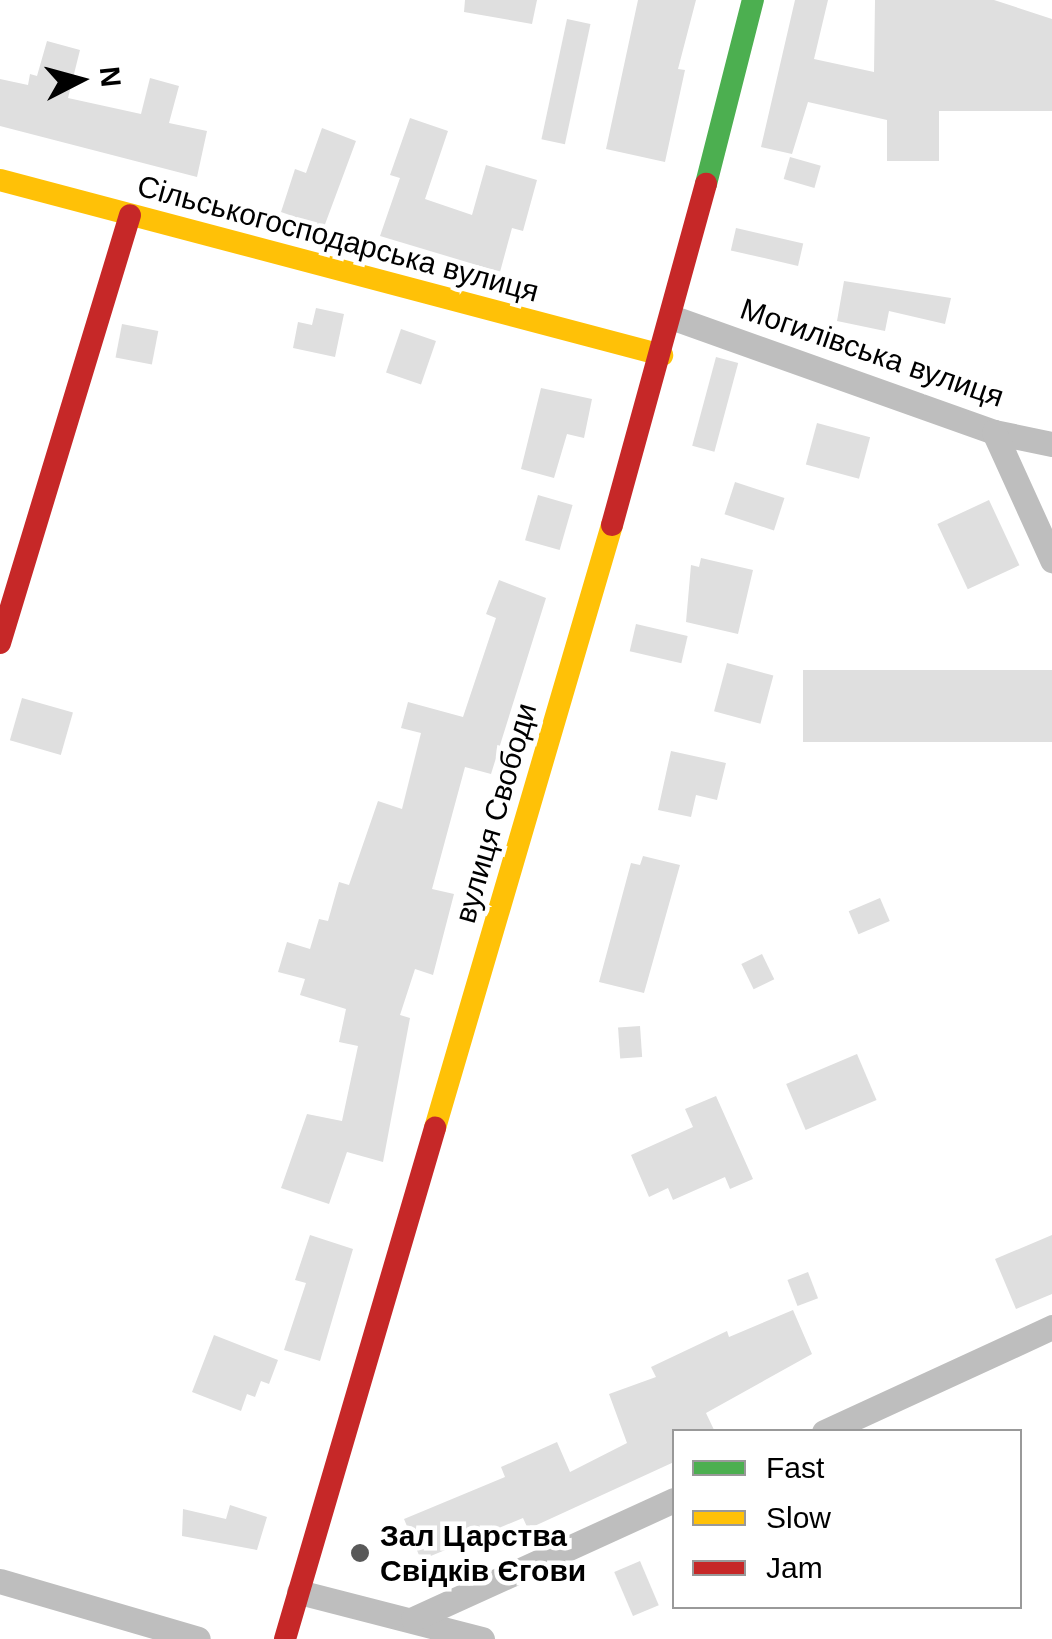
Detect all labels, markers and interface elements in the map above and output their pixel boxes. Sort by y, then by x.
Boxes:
north arrow [30,30,130,130]
text: N [94,65,127,88]
street label: Сільськогосподарська вулиця [133,168,543,310]
street label: Могилівська вулиця [736,291,1008,415]
street label: вулиця Свободи [447,699,545,927]
legend [672,1429,1022,1609]
text: Fast [766,1451,824,1484]
text: Slow [766,1501,831,1534]
place label: Зал Царства Свідків Єгови [380,1518,586,1588]
marker: Зал Царства Свідків Єгови [349,1542,371,1564]
text: Jam [766,1551,823,1584]

